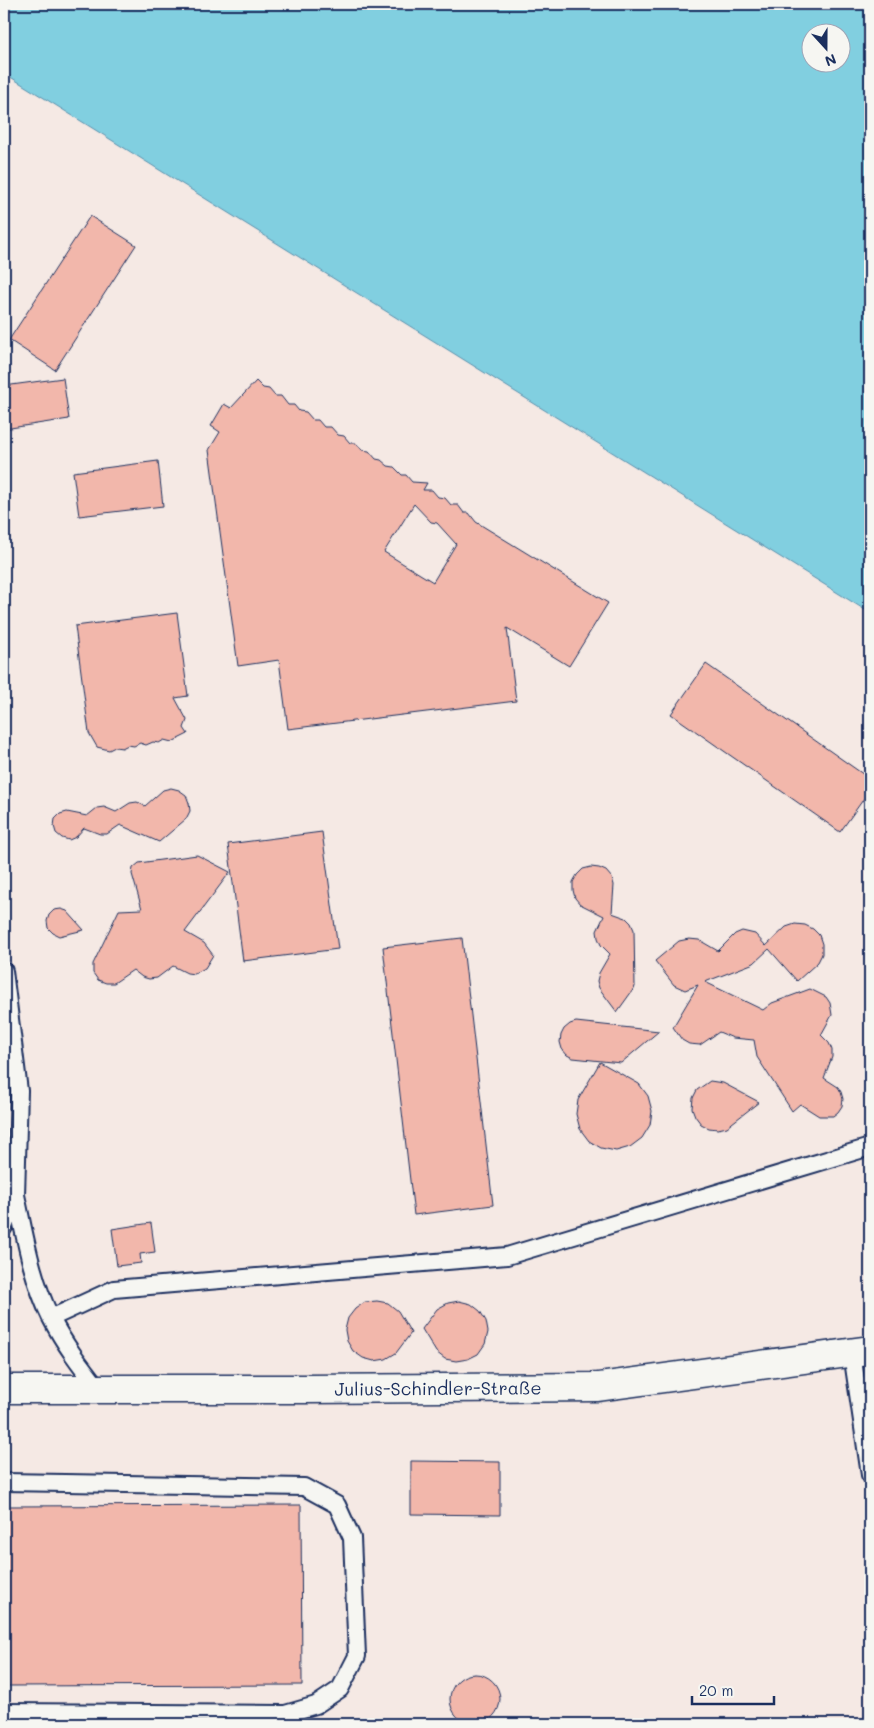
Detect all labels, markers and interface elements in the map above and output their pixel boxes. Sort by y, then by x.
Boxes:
north arrow [802,22,852,72]
text: N [822,50,839,71]
street label: Julius-Schindler-Straße [334,1375,542,1401]
scale bar [692,1673,774,1705]
text: 20 m [699,1680,733,1700]

